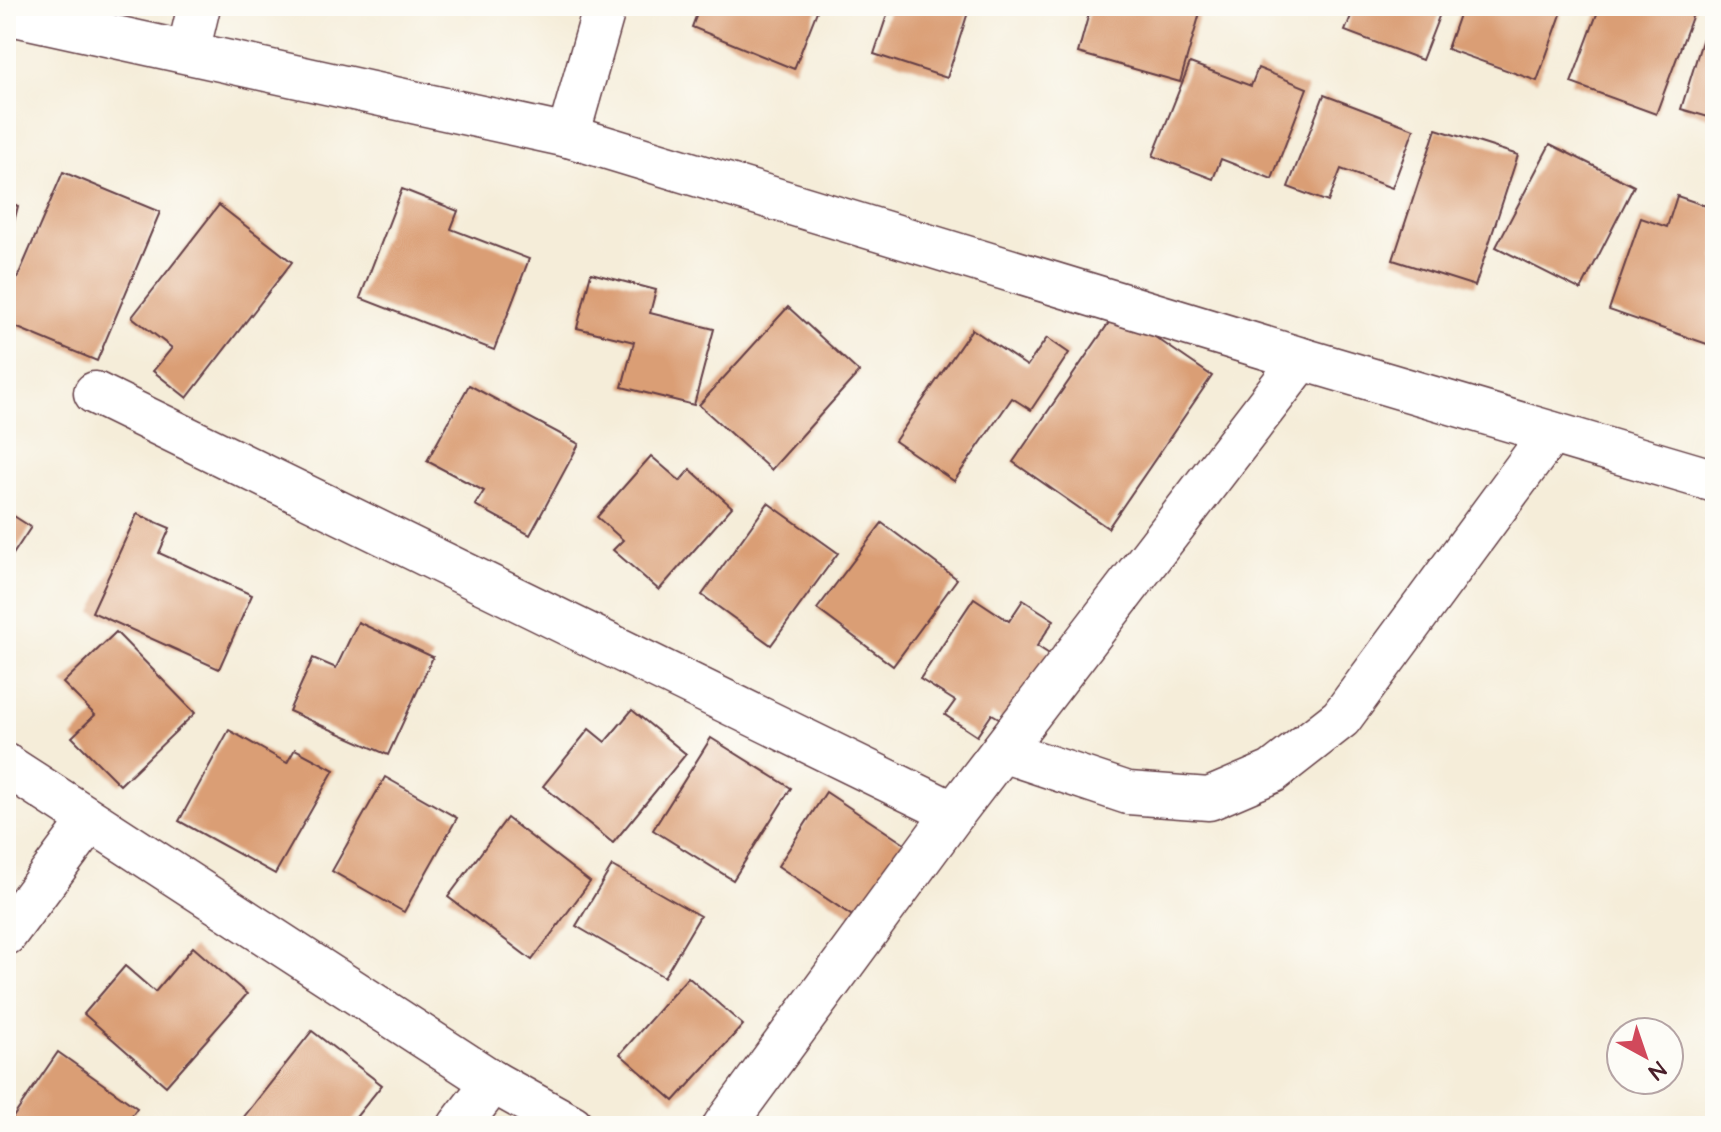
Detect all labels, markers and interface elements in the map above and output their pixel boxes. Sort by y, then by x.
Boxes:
north arrow [1605,1016,1685,1096]
text: N [1641,1054,1672,1087]

